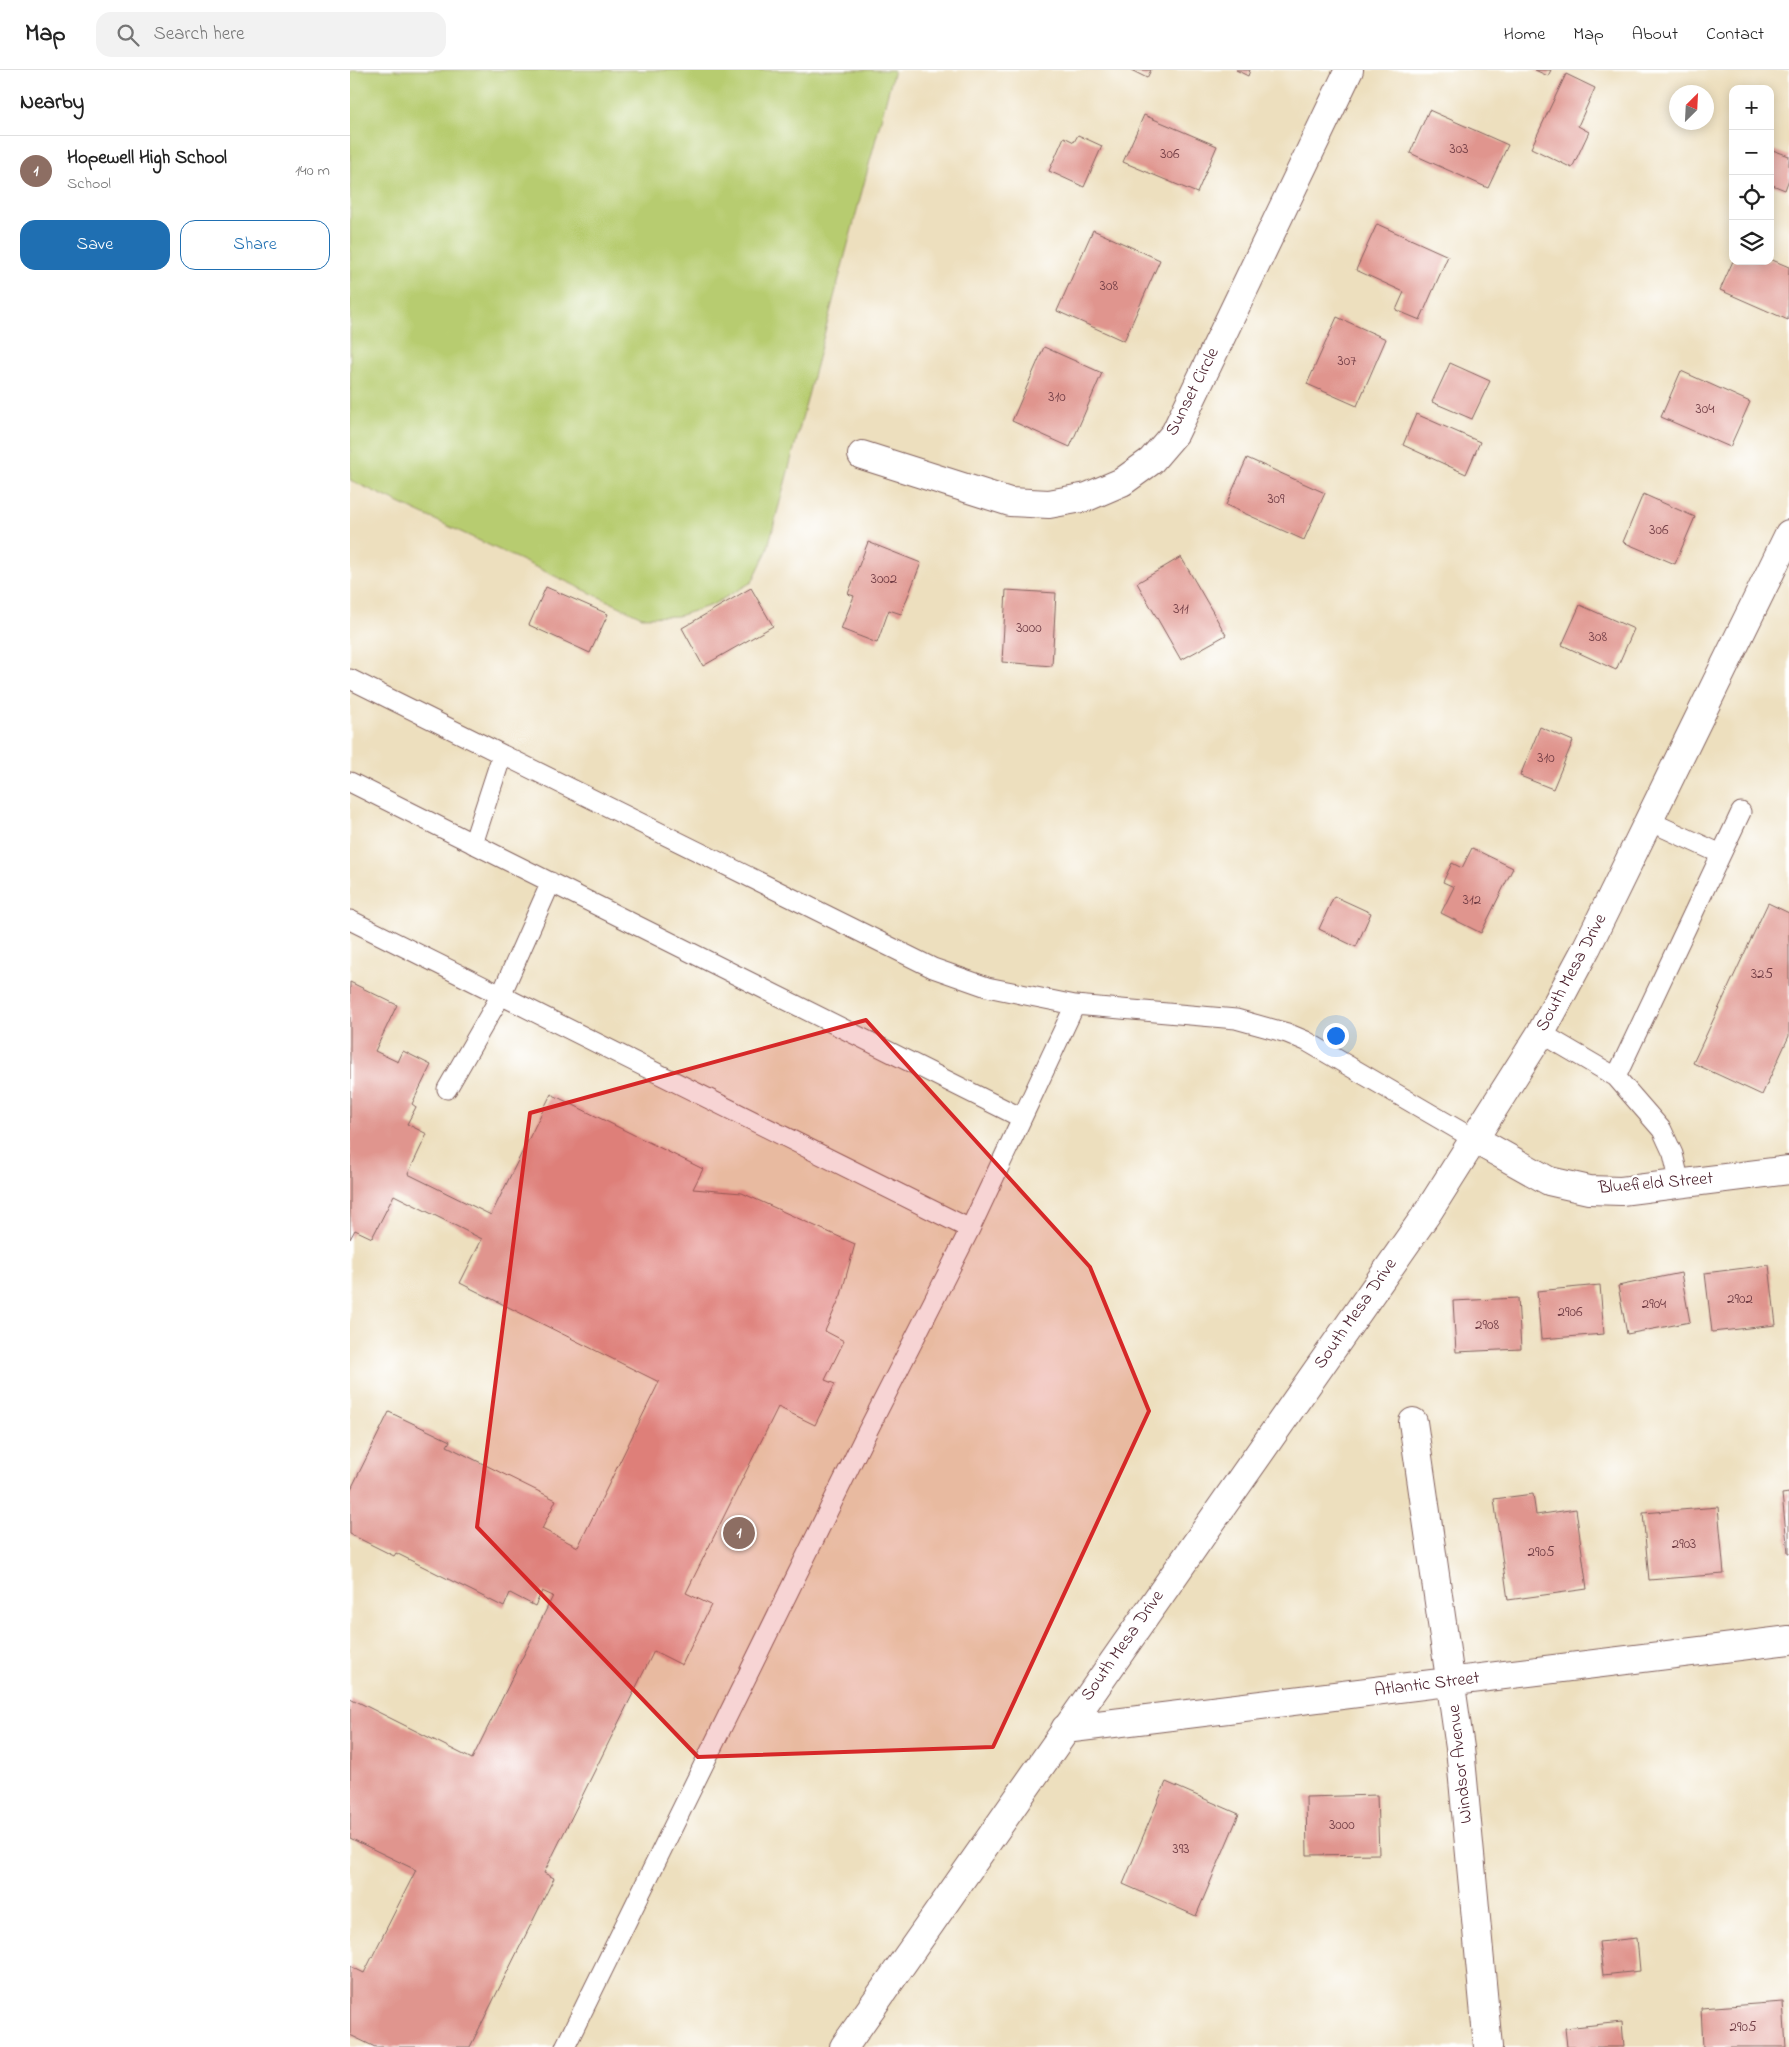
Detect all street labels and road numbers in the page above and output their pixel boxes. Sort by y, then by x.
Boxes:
street label: Sunset Circle [1160,342,1227,441]
street label: South Mesa Drive [1530,909,1614,1037]
street label: Bluefield Street [1597,1166,1714,1202]
street label: South Mesa Drive [1308,1252,1405,1375]
street label: South Mesa Drive [1075,1584,1172,1707]
street label: Atlantic Street [1373,1666,1481,1704]
street label: Windsor Avenue [1442,1702,1480,1825]

